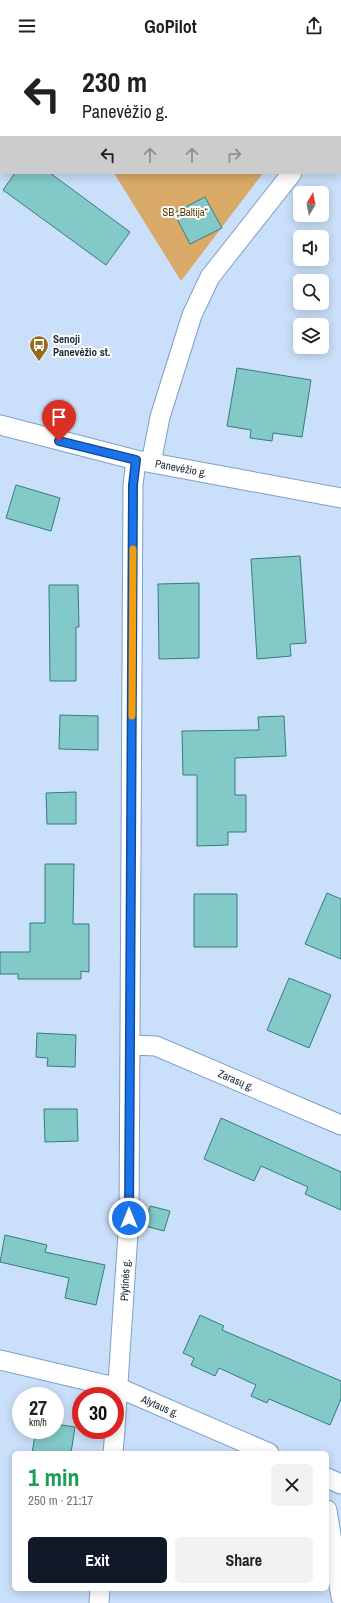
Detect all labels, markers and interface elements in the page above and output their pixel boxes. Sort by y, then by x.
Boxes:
text: GoPilot [144,14,197,39]
icon: menu [16,15,38,37]
icon: share [303,15,325,37]
text: 230 m [82,63,147,101]
icon: left [16,68,68,120]
text: Panevėžio g. [82,99,168,124]
icon: left [97,144,119,166]
icon: ahead [139,144,161,166]
icon: ahead [181,144,203,166]
icon: right [223,144,245,166]
north arrow [293,186,329,222]
map controls [293,186,329,354]
park label: SB „Baltija“ [162,205,208,219]
button: sound [293,230,329,266]
button: search [293,274,329,310]
button: layers [293,318,329,354]
place label: Senoji Panevėžio st. [53,332,111,359]
bus stop icon: Senoji Panevėžio st. [28,334,50,362]
pin [42,400,76,441]
icon: arrive [48,406,70,428]
street label: Panevėžio g. [154,456,208,480]
street label: Zarasų g. [216,1066,256,1094]
position arrow [108,1197,150,1239]
street label: Plytinės g. [117,1259,133,1301]
speed limit sign: 30 [72,1387,124,1439]
street label: Alytaus g. [138,1391,181,1420]
text: 27 [29,1394,47,1421]
text: km/h [29,1416,47,1429]
text: 1 min [28,1461,79,1493]
button: close [271,1464,313,1506]
text: 250 m · 21:17 [28,1492,93,1509]
button: Exit [28,1537,167,1583]
button: Share [175,1537,313,1583]

